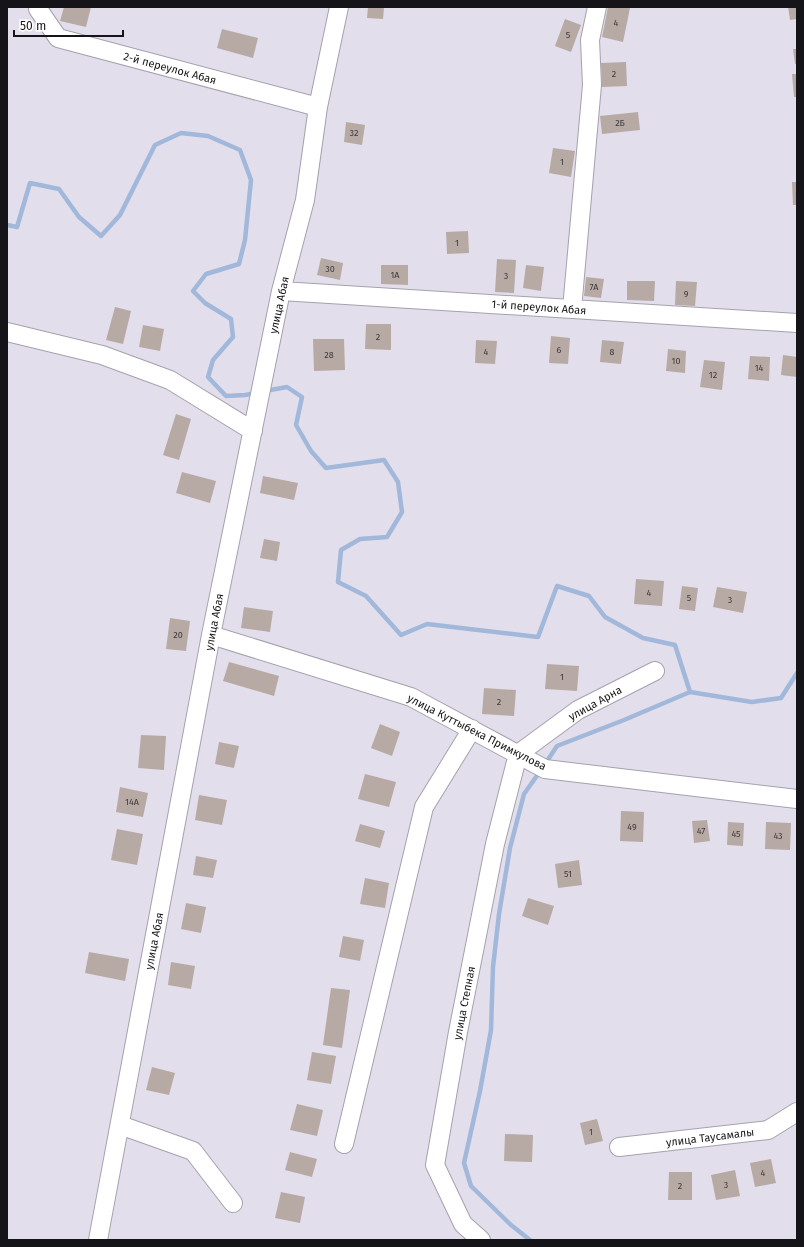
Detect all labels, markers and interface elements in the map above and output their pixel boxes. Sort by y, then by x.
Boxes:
scale bar [14,12,123,38]
house number: 4 [614,18,619,28]
text: 50 m [20,19,46,33]
house number: 5 [566,30,571,40]
street label: 2-й переулок Абая [122,50,218,87]
house number: 2 [612,69,616,79]
house number: 2Б [615,118,625,128]
house number: 32 [350,128,358,138]
house number: 1 [560,157,564,167]
house number: 1 [455,238,459,248]
house number: 30 [325,264,335,274]
house number: 1А [390,270,400,280]
house number: 3 [504,271,508,281]
street label: улица Абая [267,275,292,335]
house number: 7А [590,282,599,292]
house number: 9 [684,289,689,299]
street label: 1-й переулок Абая [491,298,587,317]
house number: 2 [376,332,380,342]
house number: 6 [557,345,562,355]
house number: 4 [484,347,489,357]
house number: 8 [610,347,615,357]
house number: 28 [324,350,334,360]
house number: 10 [672,356,680,366]
house number: 14 [755,363,764,373]
house number: 12 [709,370,717,380]
house number: 4 [647,588,652,598]
street label: улица Абая [203,592,226,652]
house number: 5 [687,593,692,603]
house number: 3 [728,595,732,605]
house number: 20 [173,630,183,640]
house number: 1 [560,672,564,682]
street label: улица Арна [566,683,624,723]
street label: улица Куттыбека Примкулова [405,692,548,773]
house number: 2 [497,697,501,707]
house number: 14А [125,797,140,807]
house number: 49 [627,822,637,832]
house number: 47 [697,826,705,836]
house number: 45 [731,829,741,839]
house number: 43 [773,831,783,841]
house number: 51 [564,869,572,879]
street label: улица Абая [143,911,166,971]
street label: улица Степная [451,965,478,1041]
street label: улица Таусамалы [665,1126,755,1149]
house number: 1 [589,1127,593,1137]
house number: 4 [761,1168,766,1178]
house number: 3 [724,1180,728,1190]
house number: 2 [678,1181,682,1191]

